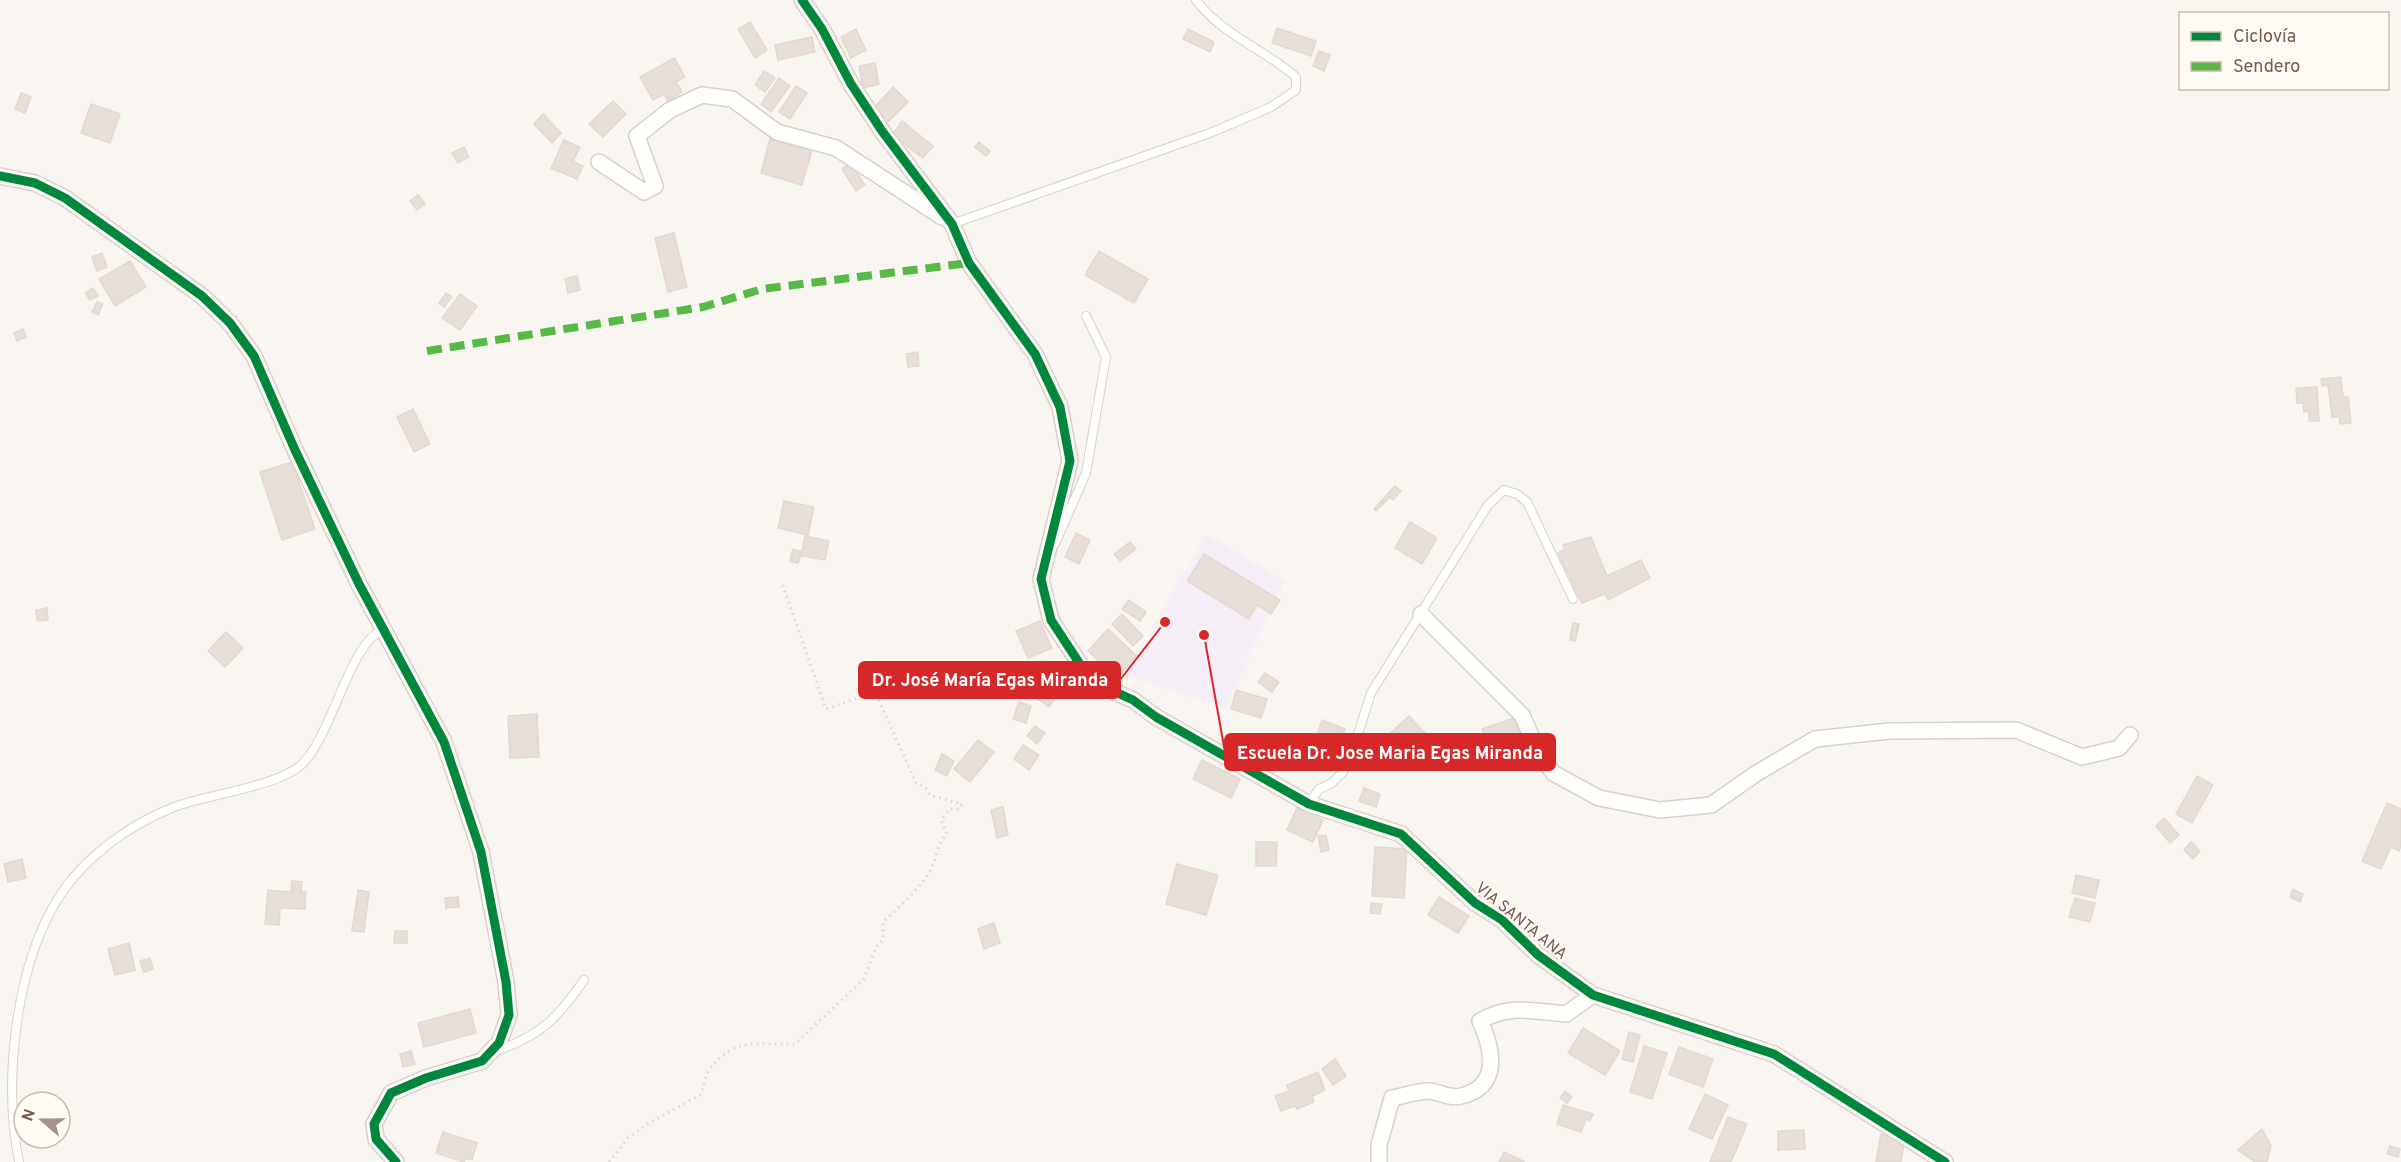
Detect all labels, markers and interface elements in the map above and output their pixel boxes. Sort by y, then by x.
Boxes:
legend [2179,12,2389,90]
text: Ciclovía [2233,26,2296,49]
text: Sendero [2233,56,2300,79]
callout: Dr. José María Egas Miranda [859,662,1120,698]
text: Dr. José María Egas Miranda [872,670,1108,693]
callout: Escuela Dr. Jose Maria Egas Miranda [1225,734,1555,770]
text: Escuela Dr. Jose Maria Egas Miranda [1237,743,1543,766]
street label: VIA SANTA ANA [1471,878,1571,965]
north arrow [12,1090,72,1150]
text: N [18,1107,41,1124]

